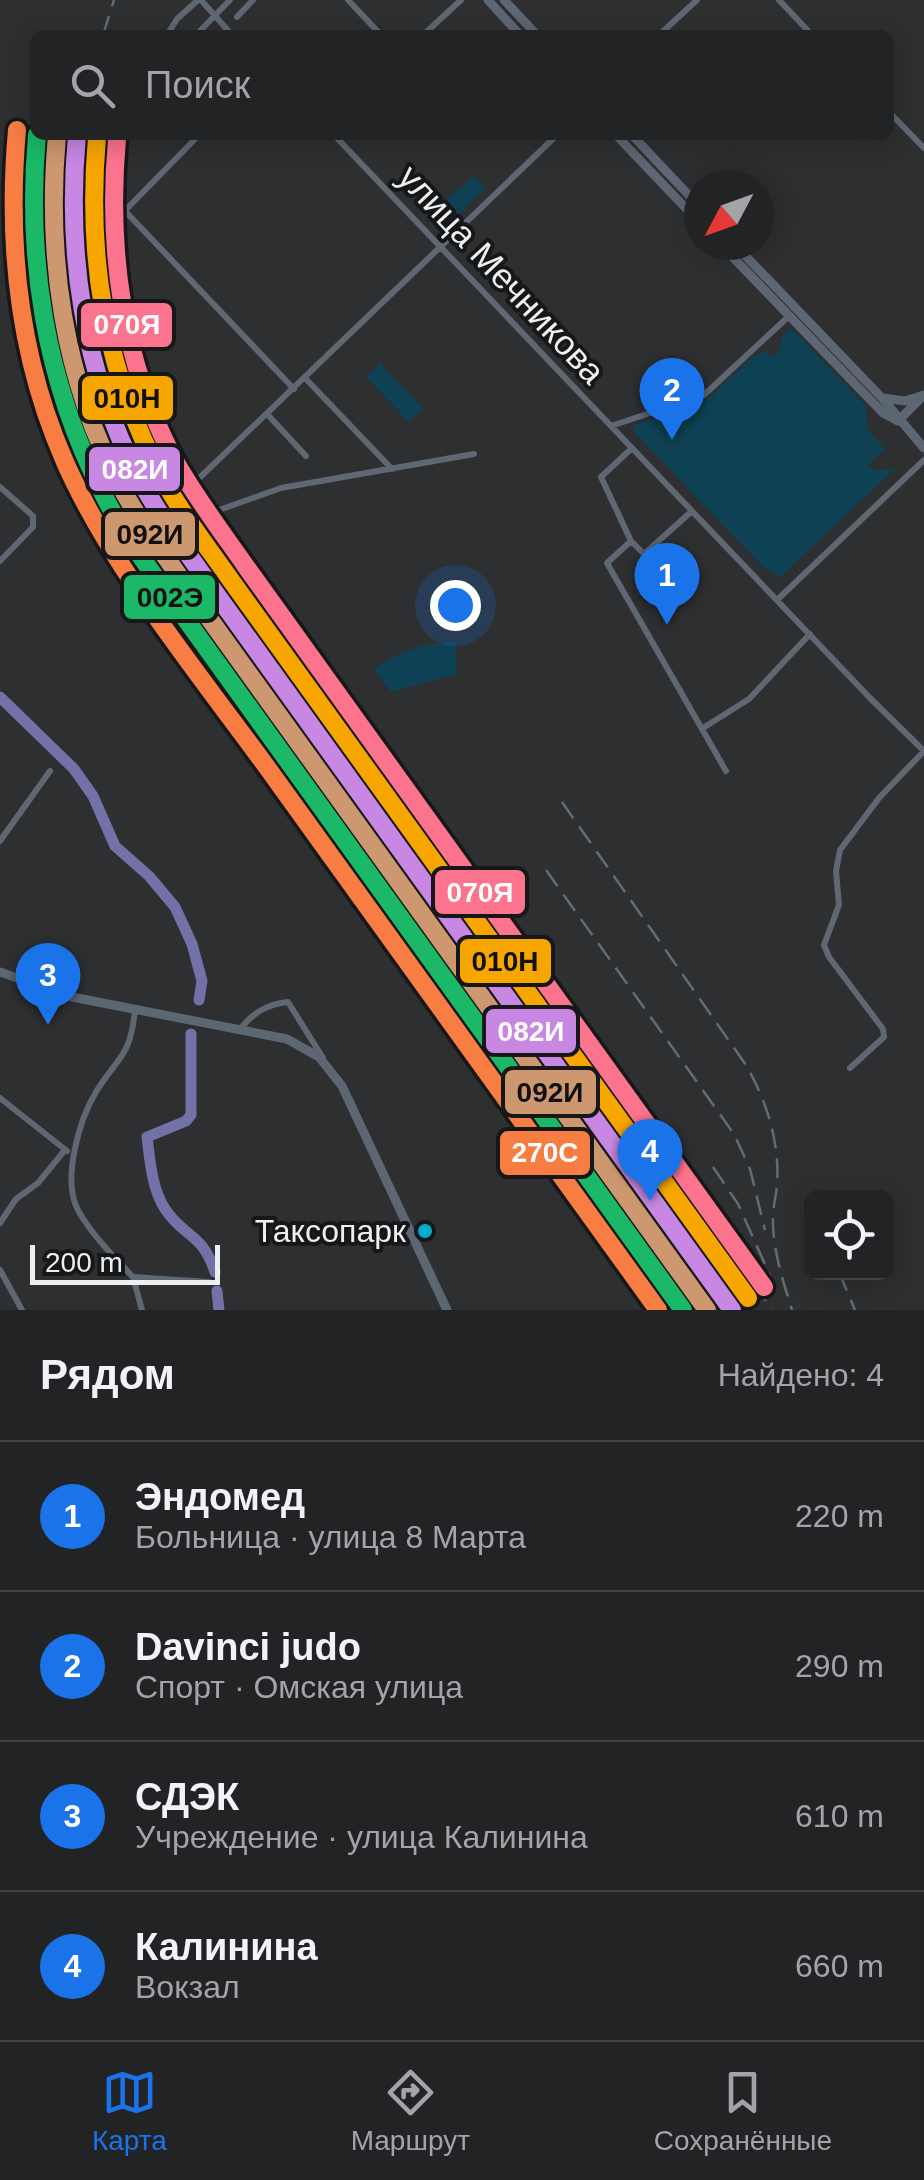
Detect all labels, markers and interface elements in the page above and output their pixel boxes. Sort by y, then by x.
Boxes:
search box [30,30,894,140]
icon: search [65,58,120,113]
text: Поиск [145,64,250,106]
street label: улица Мечникова [391,157,613,391]
north arrow [684,170,774,260]
line badge: 070Я [79,301,174,349]
text: 070Я [94,309,160,340]
pin: 2 [640,358,704,440]
line badge: 010Н [80,374,175,422]
text: 010Н [94,383,160,414]
line badge: 082И [87,445,182,493]
text: 082И [102,454,168,485]
line badge: 092И [103,510,197,558]
text: 092И [117,519,183,550]
pin: 1 [634,542,700,625]
line badge: 002Э [122,573,217,621]
your location [430,580,481,631]
text: 002Э [137,582,203,613]
line badge: 070Я [433,868,527,916]
text: 070Я [447,877,513,908]
line badge: 010Н [458,937,553,985]
pin: 3 [15,942,80,1025]
text: 010Н [472,946,538,977]
line badge: 082И [484,1007,578,1055]
text: 082И [498,1016,564,1047]
line badge: 092И [503,1068,598,1116]
text: 092И [517,1077,583,1108]
pin: 4 [618,1118,682,1201]
line badge: 270С [498,1129,592,1177]
text: 270С [512,1137,578,1168]
map controls [804,1190,894,1280]
button: locate [804,1190,894,1280]
place label: Таксопарк [255,1213,407,1249]
marker: Таксопарк [415,1221,435,1241]
scale bar [30,1240,220,1284]
text: 200 m [45,1247,123,1278]
text: Рядом [40,1351,175,1398]
text: Найдено: 4 [718,1357,884,1393]
text: Эндомед [135,1476,305,1518]
text: 1 [64,1498,81,1534]
text: 220 m [795,1498,884,1534]
text: Больница · улица 8 Марта [135,1519,526,1555]
text: Davinci judo [135,1626,361,1668]
text: 2 [64,1648,81,1684]
text: 290 m [795,1648,884,1684]
text: Спорт · Омская улица [135,1669,463,1705]
text: СДЭК [135,1776,239,1818]
text: 3 [64,1798,81,1834]
text: 610 m [795,1798,884,1834]
text: Учреждение · улица Калинина [135,1819,588,1855]
text: Калинина [135,1926,318,1968]
text: 4 [64,1948,81,1984]
text: 660 m [795,1948,884,1984]
text: Вокзал [135,1969,240,2005]
tab: Карта [92,2065,167,2157]
tab: Маршрут [351,2065,470,2157]
tab: Сохранённые [654,2065,832,2157]

